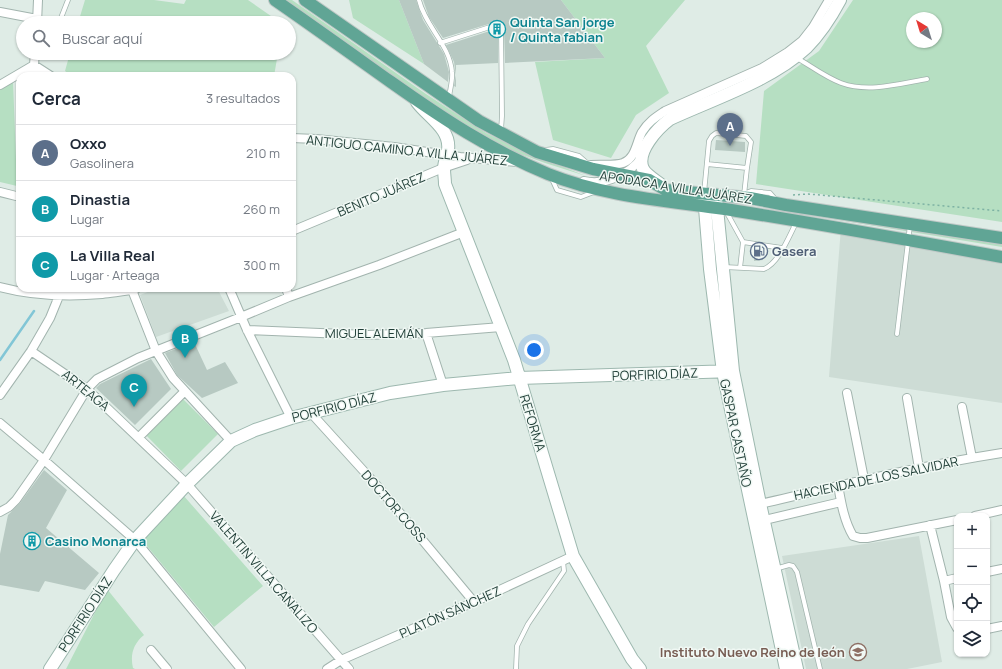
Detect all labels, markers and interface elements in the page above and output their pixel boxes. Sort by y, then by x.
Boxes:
north arrow [906,12,942,48]
place label: Quinta San jorge / Quinta fabian [510,13,615,46]
search box [16,16,296,60]
building icon: Quinta San jorge / Quinta fabian [487,19,507,39]
icon: search [30,27,52,49]
text: Buscar aquí [62,28,143,49]
text: Cerca [32,87,81,110]
text: 3 resultados [206,89,280,107]
pin: A [717,113,743,146]
street label: ANTIGUO CAMINO A VILLA JUÁREZ [305,130,509,170]
text: Oxxo [70,133,107,154]
text: A [41,144,49,162]
text: 210 m [246,144,280,162]
text: Gasolinera [70,154,134,172]
street label: APODACA A VILLA JUÁREZ [598,166,754,208]
street label: BENITO JUÁREZ [334,167,428,221]
text: Dinastia [70,189,130,210]
text: B [41,200,49,218]
text: 260 m [243,200,280,218]
text: Lugar [70,210,104,228]
fuel station icon: Gasera [749,241,769,261]
place label: Gasera [772,242,816,260]
text: La Villa Real [70,245,155,266]
text: C [40,256,50,274]
text: 300 m [243,256,280,274]
text: Lugar · Arteaga [70,266,160,284]
street label: MIGUEL ALEMÁN [325,324,423,342]
pin: B [172,325,198,358]
your location [524,340,544,360]
street label: PORFIRIO DÍAZ [612,363,698,384]
street label: ARTEAGA [58,365,114,415]
pin: C [121,374,147,407]
street label: GASPAR CASTAÑO [716,377,756,489]
street label: PORFIRIO DÍAZ [290,388,378,426]
street label: REFORMA [516,392,550,454]
street label: HACIENDA DE LOS SALVIDAR [792,452,960,504]
street label: DOCTOR COSS [358,466,430,546]
street label: VALENTIN VILLA CANALIZO [206,507,323,638]
map controls [954,513,990,657]
button: + [954,513,990,549]
building icon: Casino Monarca [22,531,42,551]
place label: Casino Monarca [45,532,146,550]
button: − [954,549,990,585]
street label: PORFIRIO DÍAZ [54,573,116,655]
street label: PLATÓN SÁNCHEZ [396,582,504,642]
button: locate [954,585,990,621]
button: layers [954,621,990,657]
school or university icon: Instituto Nuevo Reino de león [848,642,868,662]
place label: Instituto Nuevo Reino de león [660,643,845,661]

